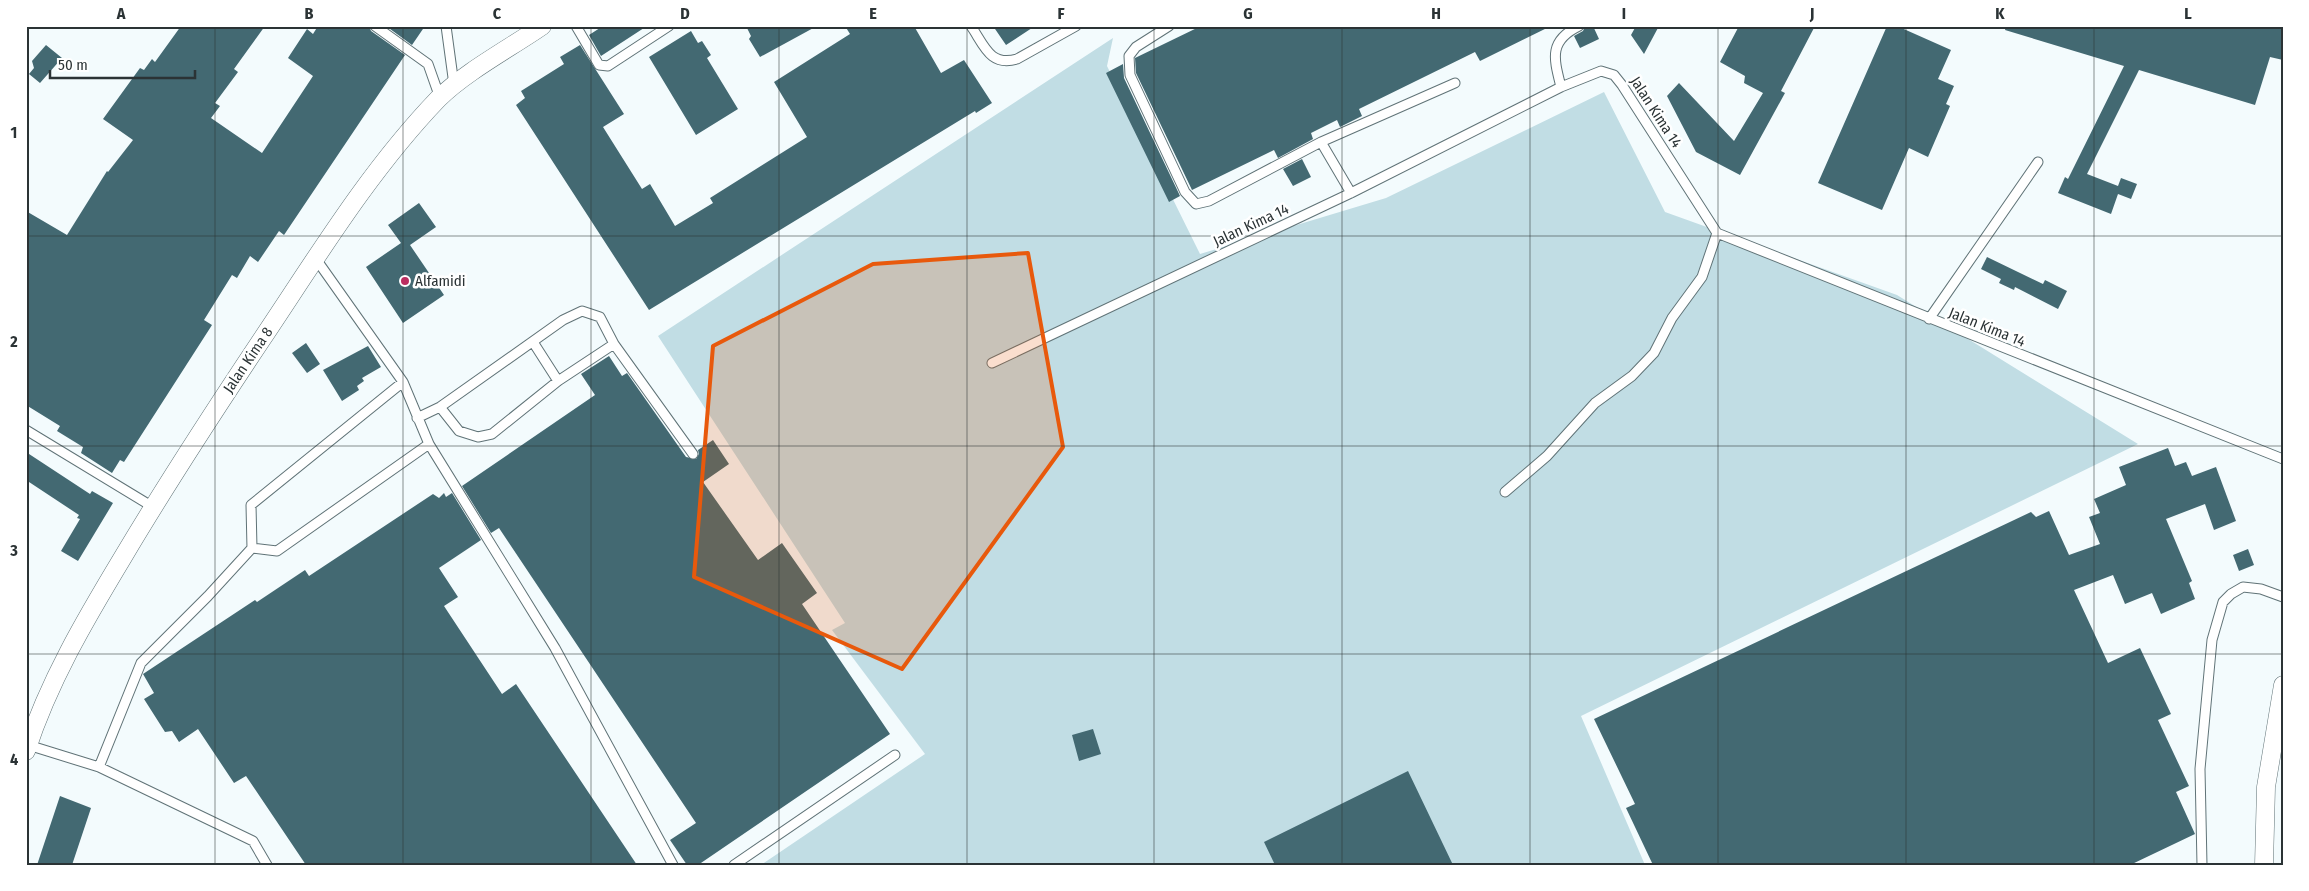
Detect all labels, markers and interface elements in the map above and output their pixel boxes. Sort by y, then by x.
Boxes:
text: A [116,4,126,23]
text: B [305,4,314,23]
text: C [493,4,502,23]
text: D [680,4,690,23]
text: E [869,4,877,23]
text: F [1057,4,1065,23]
text: G [1243,4,1253,23]
text: H [1431,4,1441,23]
text: I [1622,4,1626,23]
text: J [1809,4,1814,23]
text: K [1995,4,2005,23]
text: L [2184,4,2192,23]
scale bar [50,48,195,80]
text: 50 m [58,56,88,74]
street label: Jalan Kima 14 [1626,73,1686,151]
text: 1 [11,123,17,142]
street label: Jalan Kima 14 [1210,200,1292,250]
place label: Alfamidi [415,272,466,290]
marker: Alfamidi [399,275,411,287]
street label: Jalan Kima 14 [1946,303,2028,351]
street label: Jalan Kima 8 [219,324,277,396]
text: 2 [9,332,18,351]
text: 3 [9,541,18,560]
text: 4 [10,750,18,769]

